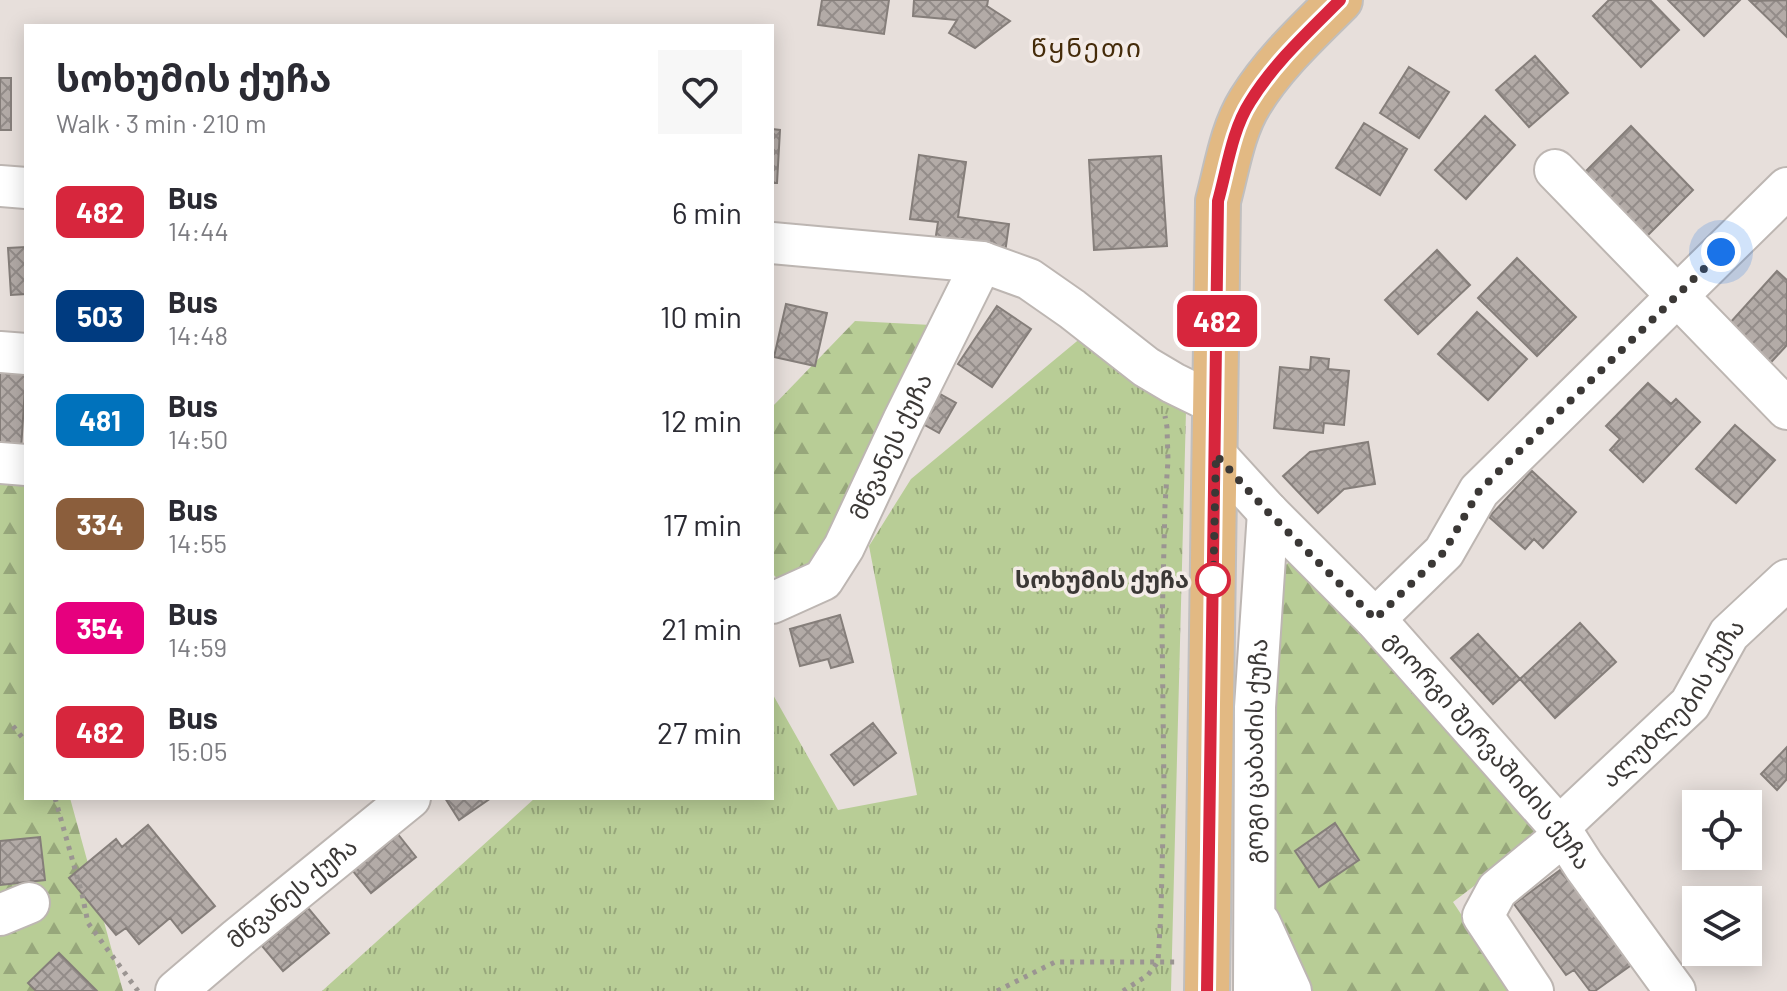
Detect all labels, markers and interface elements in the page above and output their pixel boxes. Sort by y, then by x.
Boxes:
district label: წყნეთი [1031,31,1143,63]
button: heart [658,50,742,134]
text: სოხუმის ქუჩა [56,54,332,100]
text: Walk · 3 min · 210 m [56,107,266,138]
text: Bus [168,179,218,215]
text: 6 min [672,194,742,230]
text: 482 [76,195,124,229]
text: 14:44 [168,215,229,246]
your location [1701,232,1741,272]
text: Bus [168,283,218,319]
line badge: 482 [1171,295,1263,347]
text: 10 min [660,298,742,334]
text: 503 [77,299,123,333]
text: 482 [1193,304,1241,338]
text: 14:48 [168,319,228,350]
street label: მწვანეს ქუჩა [843,368,937,524]
text: Bus [168,387,218,423]
text: 12 min [661,402,742,438]
text: 481 [79,403,121,437]
text: 14:50 [168,423,228,454]
text: Bus [168,491,218,527]
text: 17 min [663,506,742,542]
text: 334 [76,507,124,541]
text: 14:55 [168,527,227,558]
marker: სოხუმის ქუჩა [1196,563,1230,597]
place label: სოხუმის ქუჩა [1015,564,1189,594]
text: Bus [168,595,218,631]
text: 21 min [661,610,742,646]
text: 354 [76,611,124,645]
street label: ალუბლების ქუჩა [1595,611,1750,793]
street label: გიორგი შერვაშიძის ქუჩა [1379,624,1598,874]
text: 14:59 [168,631,227,662]
street label: გოგი ცაბაძის ქუჩა [1238,637,1273,864]
text: Bus [168,699,218,735]
text: 27 min [657,714,742,750]
text: 482 [76,715,124,749]
text: 15:05 [168,735,227,766]
map controls [1682,790,1762,966]
button: locate [1682,790,1762,870]
street label: მწვანეს ქუჩა [221,831,362,954]
button: layers [1682,886,1762,966]

